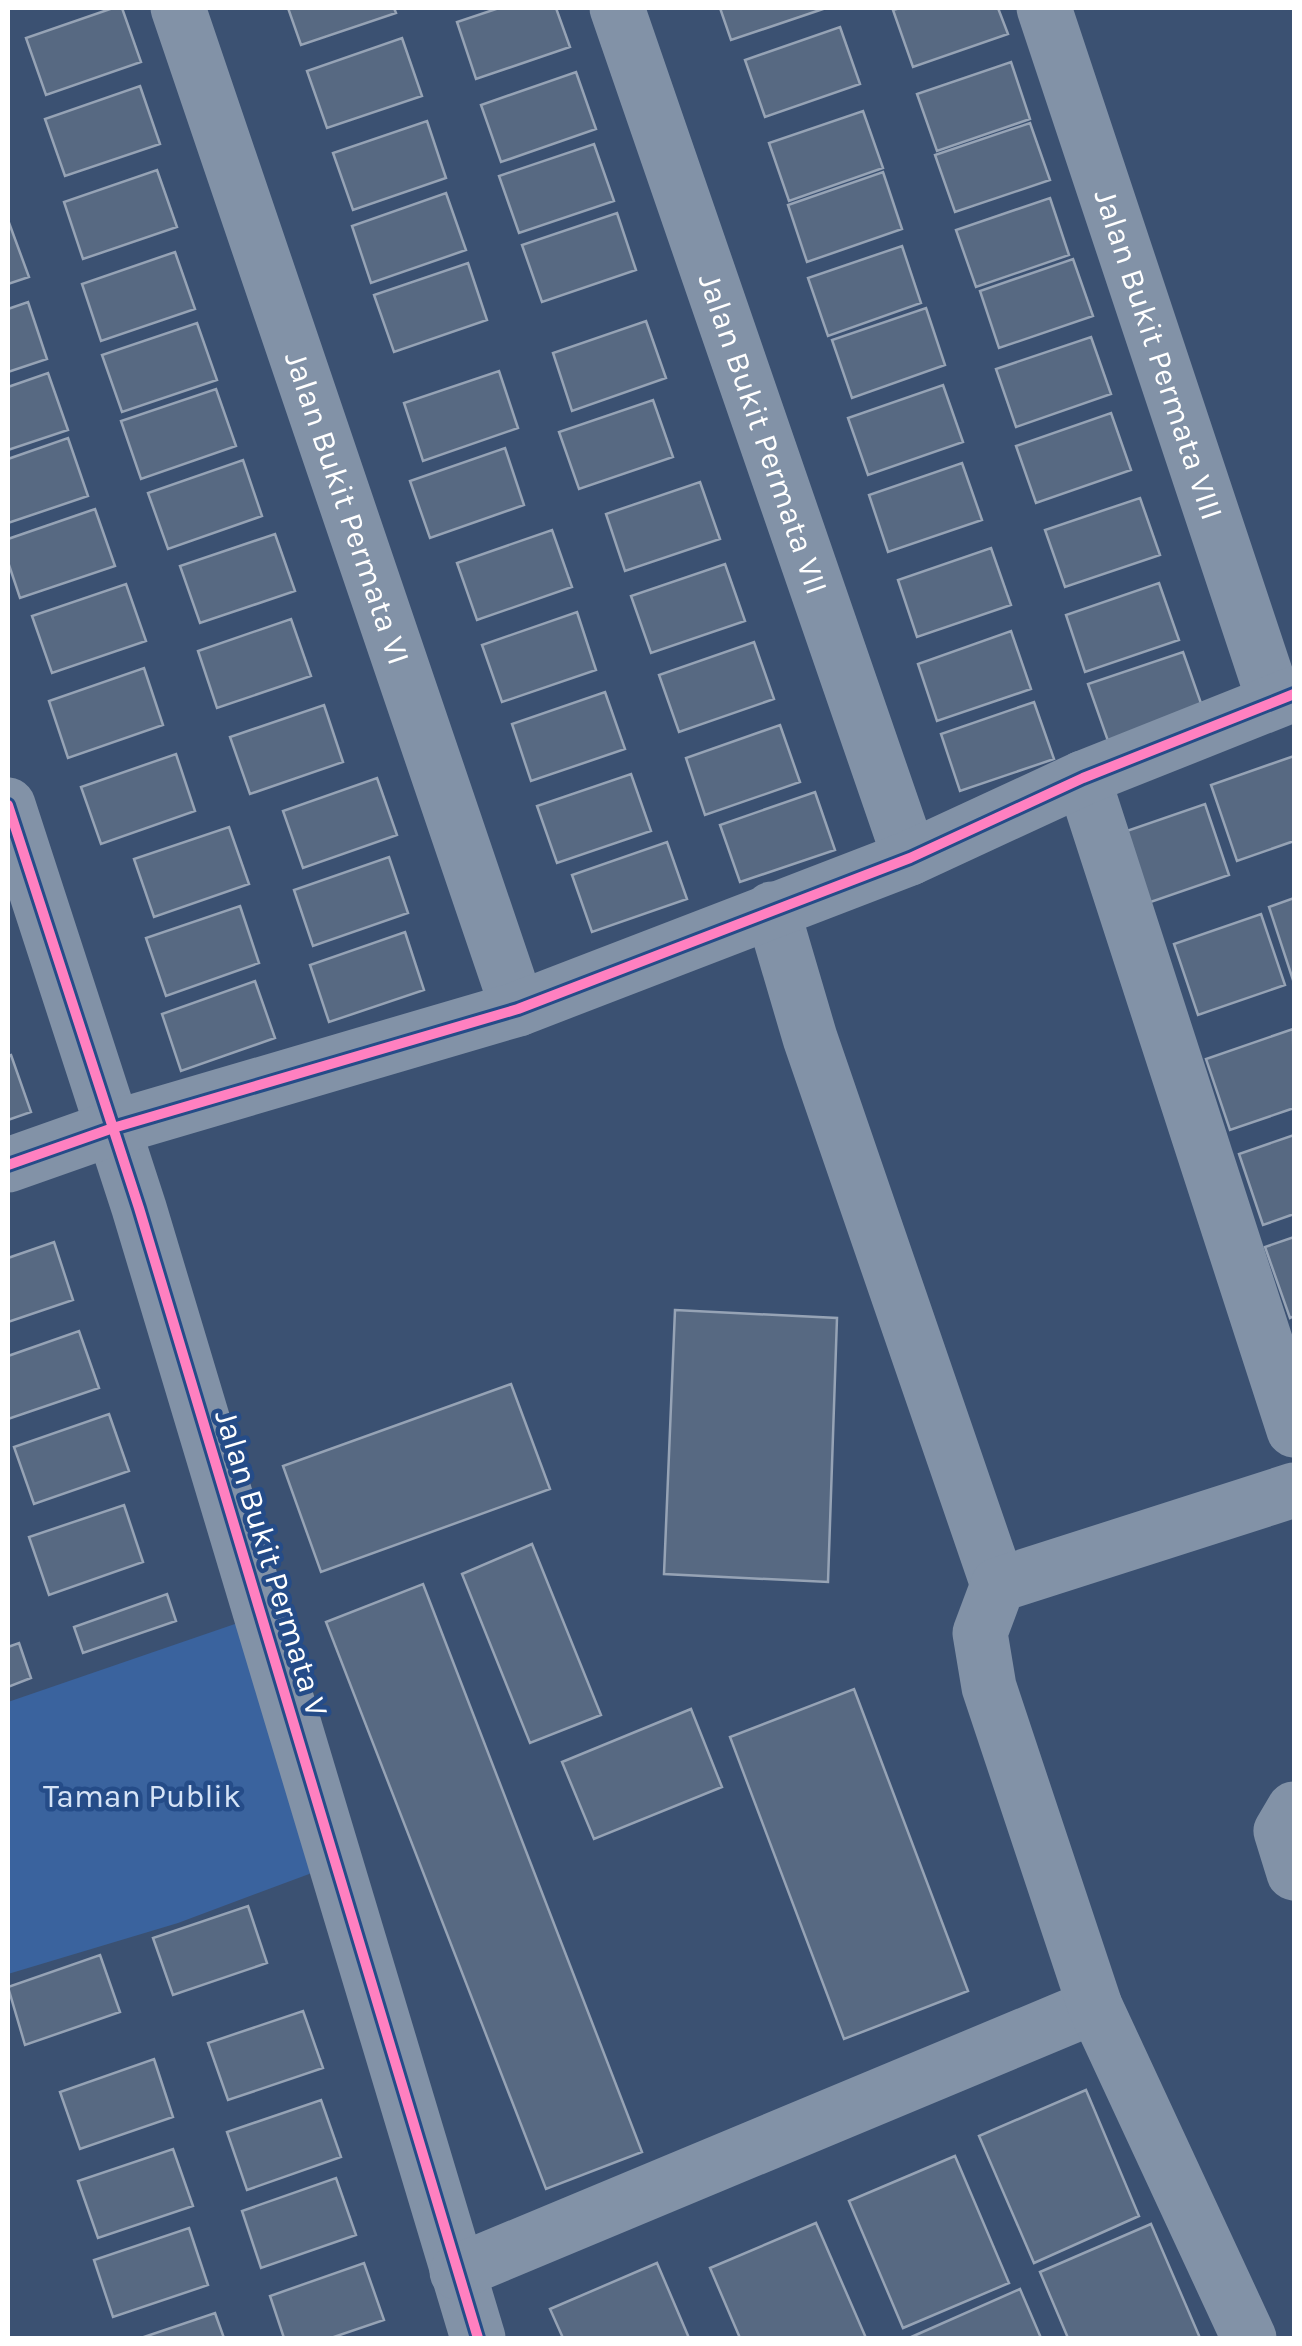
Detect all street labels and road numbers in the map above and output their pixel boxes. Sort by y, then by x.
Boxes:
street label: Jalan Bukit Permata VIII [1087,184,1231,525]
street label: Jalan Bukit Permata VII [691,268,836,599]
street label: Jalan Bukit Permata VI [277,347,418,669]
street label: Jalan Bukit Permata V [207,1405,336,1721]

